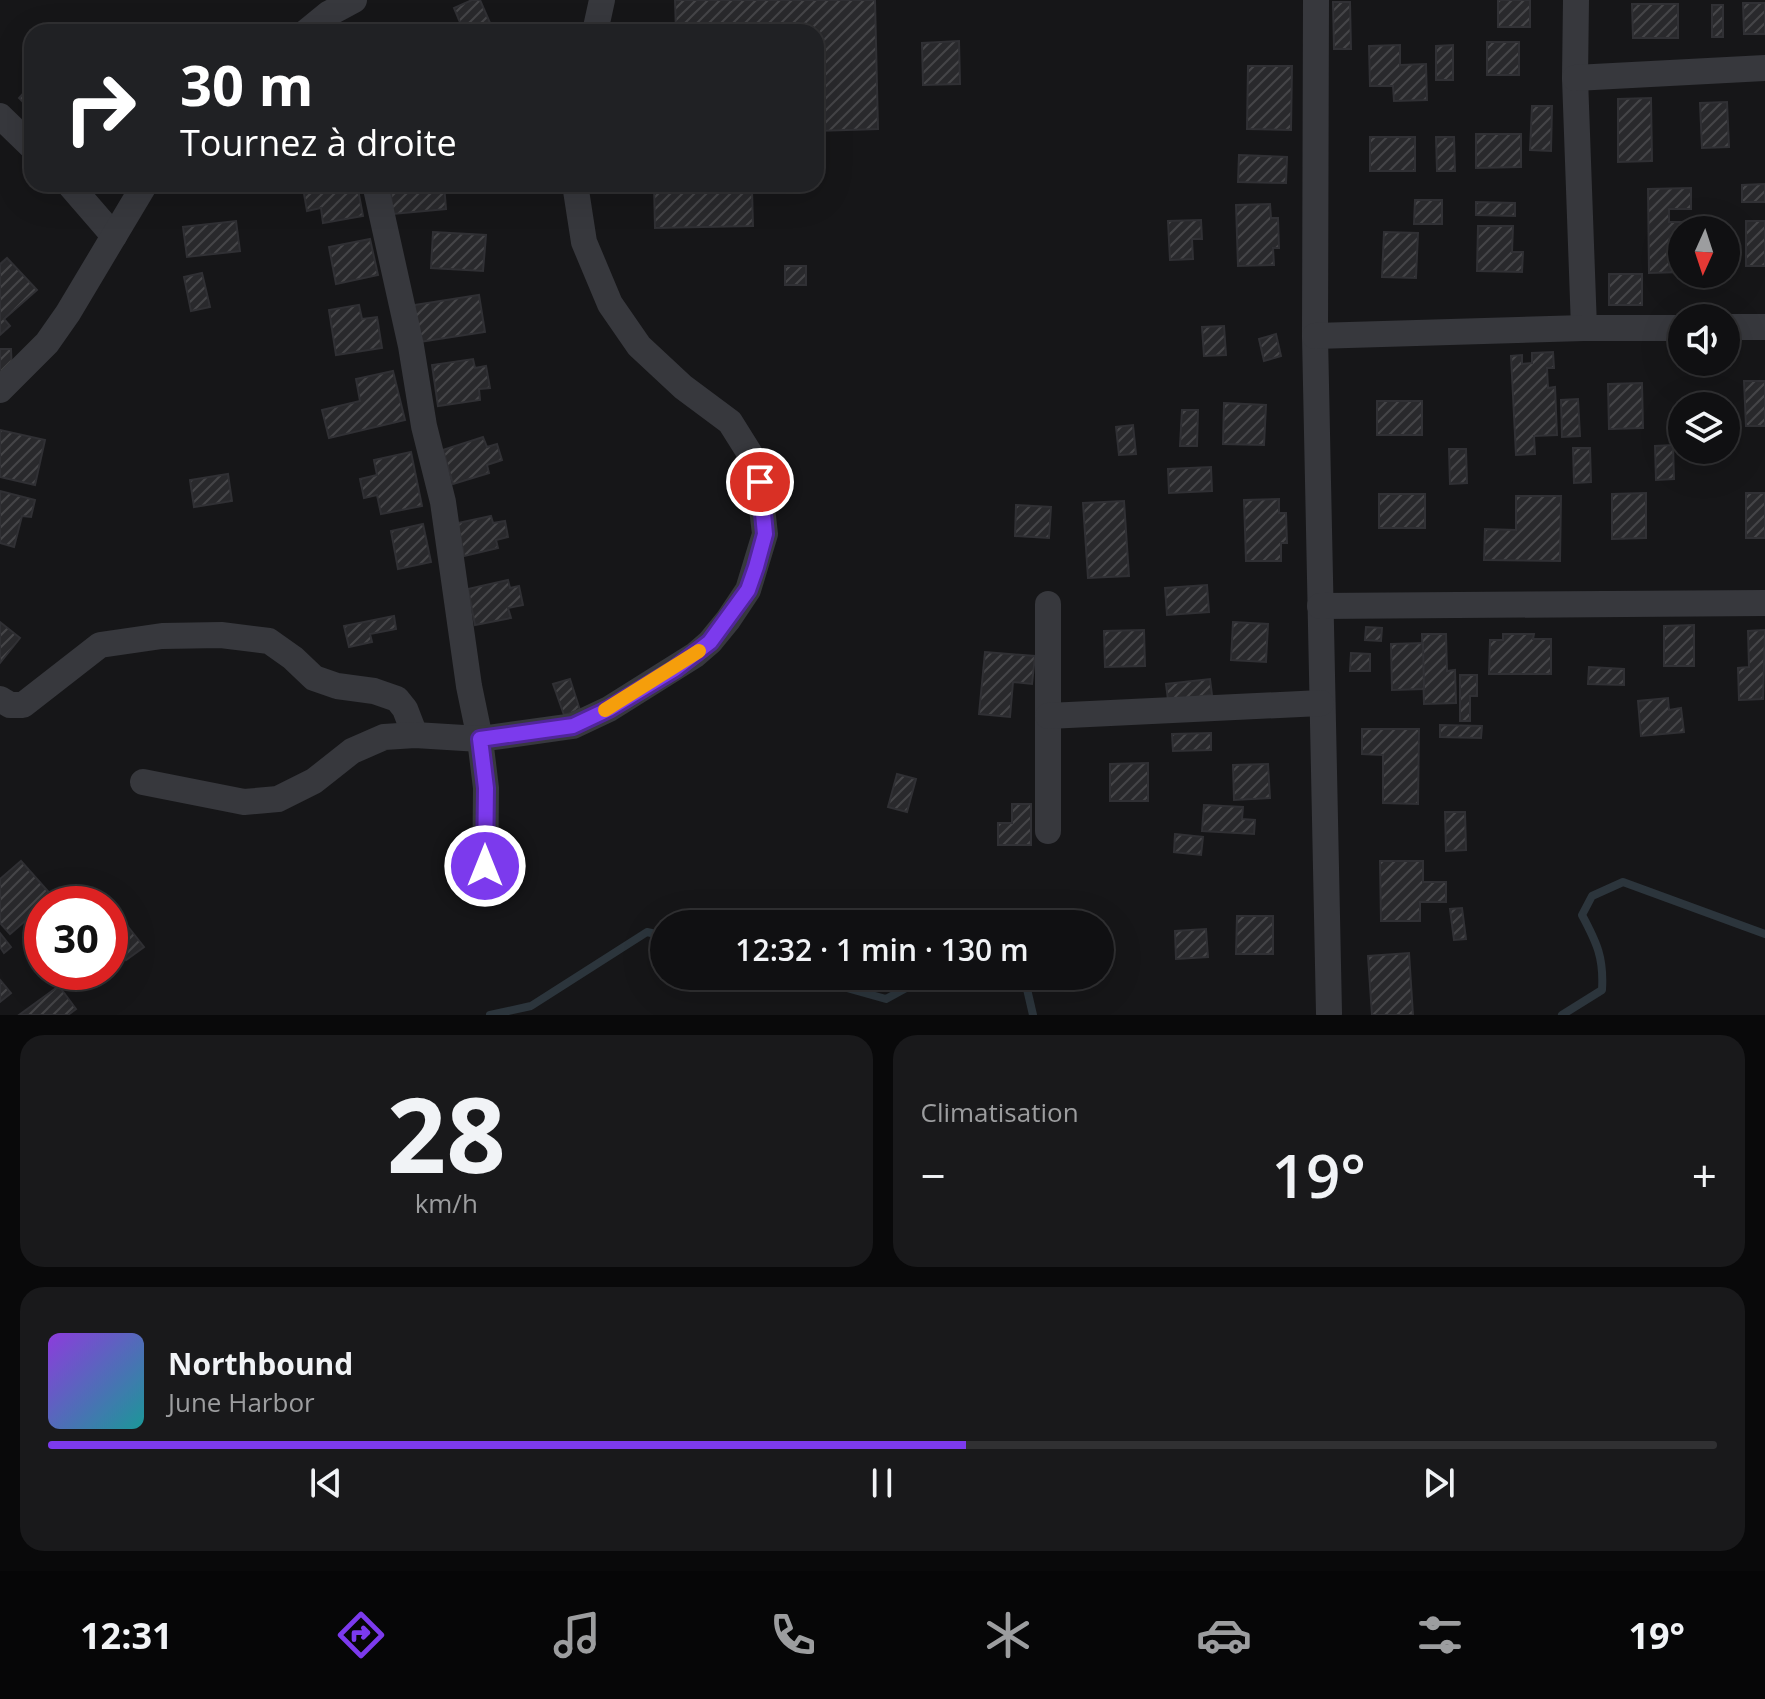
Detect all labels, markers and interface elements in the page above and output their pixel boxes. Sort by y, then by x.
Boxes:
text: 30 m [180,46,314,122]
icon: right [48,56,152,160]
text: Tournez à droite [180,118,457,167]
north arrow [1668,216,1740,288]
map controls [1668,216,1740,464]
button: sound [1668,304,1740,376]
button: layers [1668,392,1740,464]
pin [726,448,794,516]
icon: arrive [738,460,782,504]
position arrow [443,824,527,908]
speed limit sign: 30 [24,886,128,990]
text: 12:32 · 1 min · 130 m [735,929,1029,970]
text: 28 [387,1062,506,1203]
text: Climatisation [921,1094,1079,1130]
text: 19° [1272,1134,1366,1216]
text: − [921,1145,946,1205]
text: + [1692,1145,1717,1205]
text: km/h [415,1185,478,1221]
text: Northbound [168,1343,353,1384]
text: June Harbor [168,1384,315,1420]
icon: previous [304,1461,348,1505]
icon: pause [860,1461,904,1505]
icon: next [1417,1461,1461,1505]
icon: directions [333,1607,389,1663]
icon: music [549,1607,605,1663]
icon: phone [765,1607,821,1663]
icon: climate [980,1607,1036,1663]
icon: car [1196,1607,1252,1663]
icon: filters [1412,1607,1468,1663]
text: 12:31 [80,1611,173,1660]
text: 19° [1628,1611,1685,1660]

